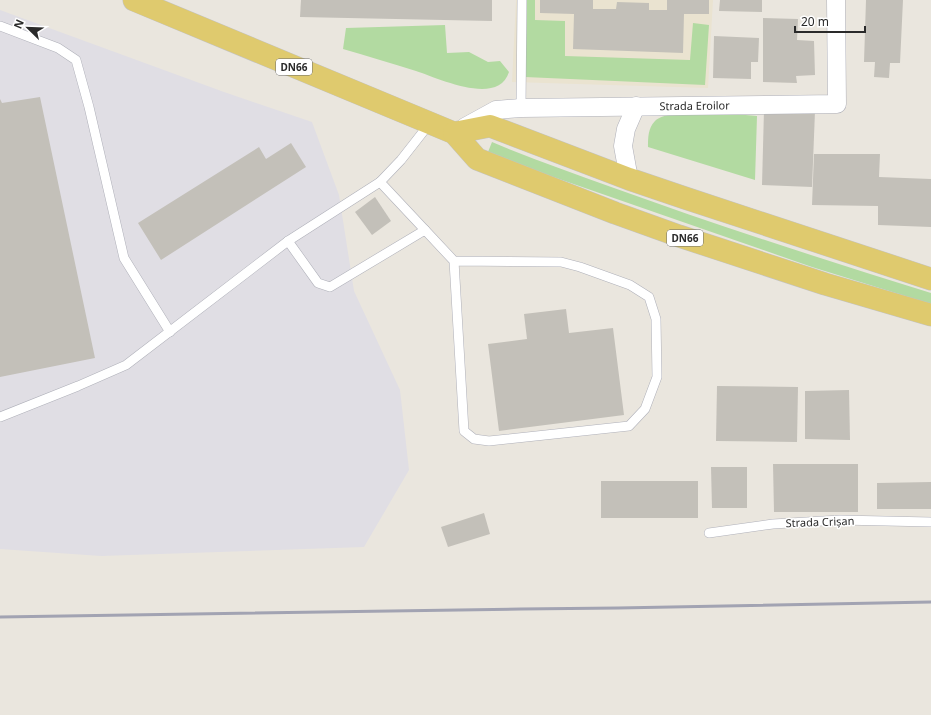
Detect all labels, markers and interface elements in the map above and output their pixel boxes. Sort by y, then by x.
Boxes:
north arrow [8,8,48,48]
scale bar [795,8,865,34]
text: 20 m [801,13,829,30]
text: N [10,17,27,31]
road number: DN66 [276,59,312,75]
street label: Strada Eroilor [659,97,730,113]
road number: DN66 [667,230,703,246]
street label: Strada Crișan [785,513,855,530]

